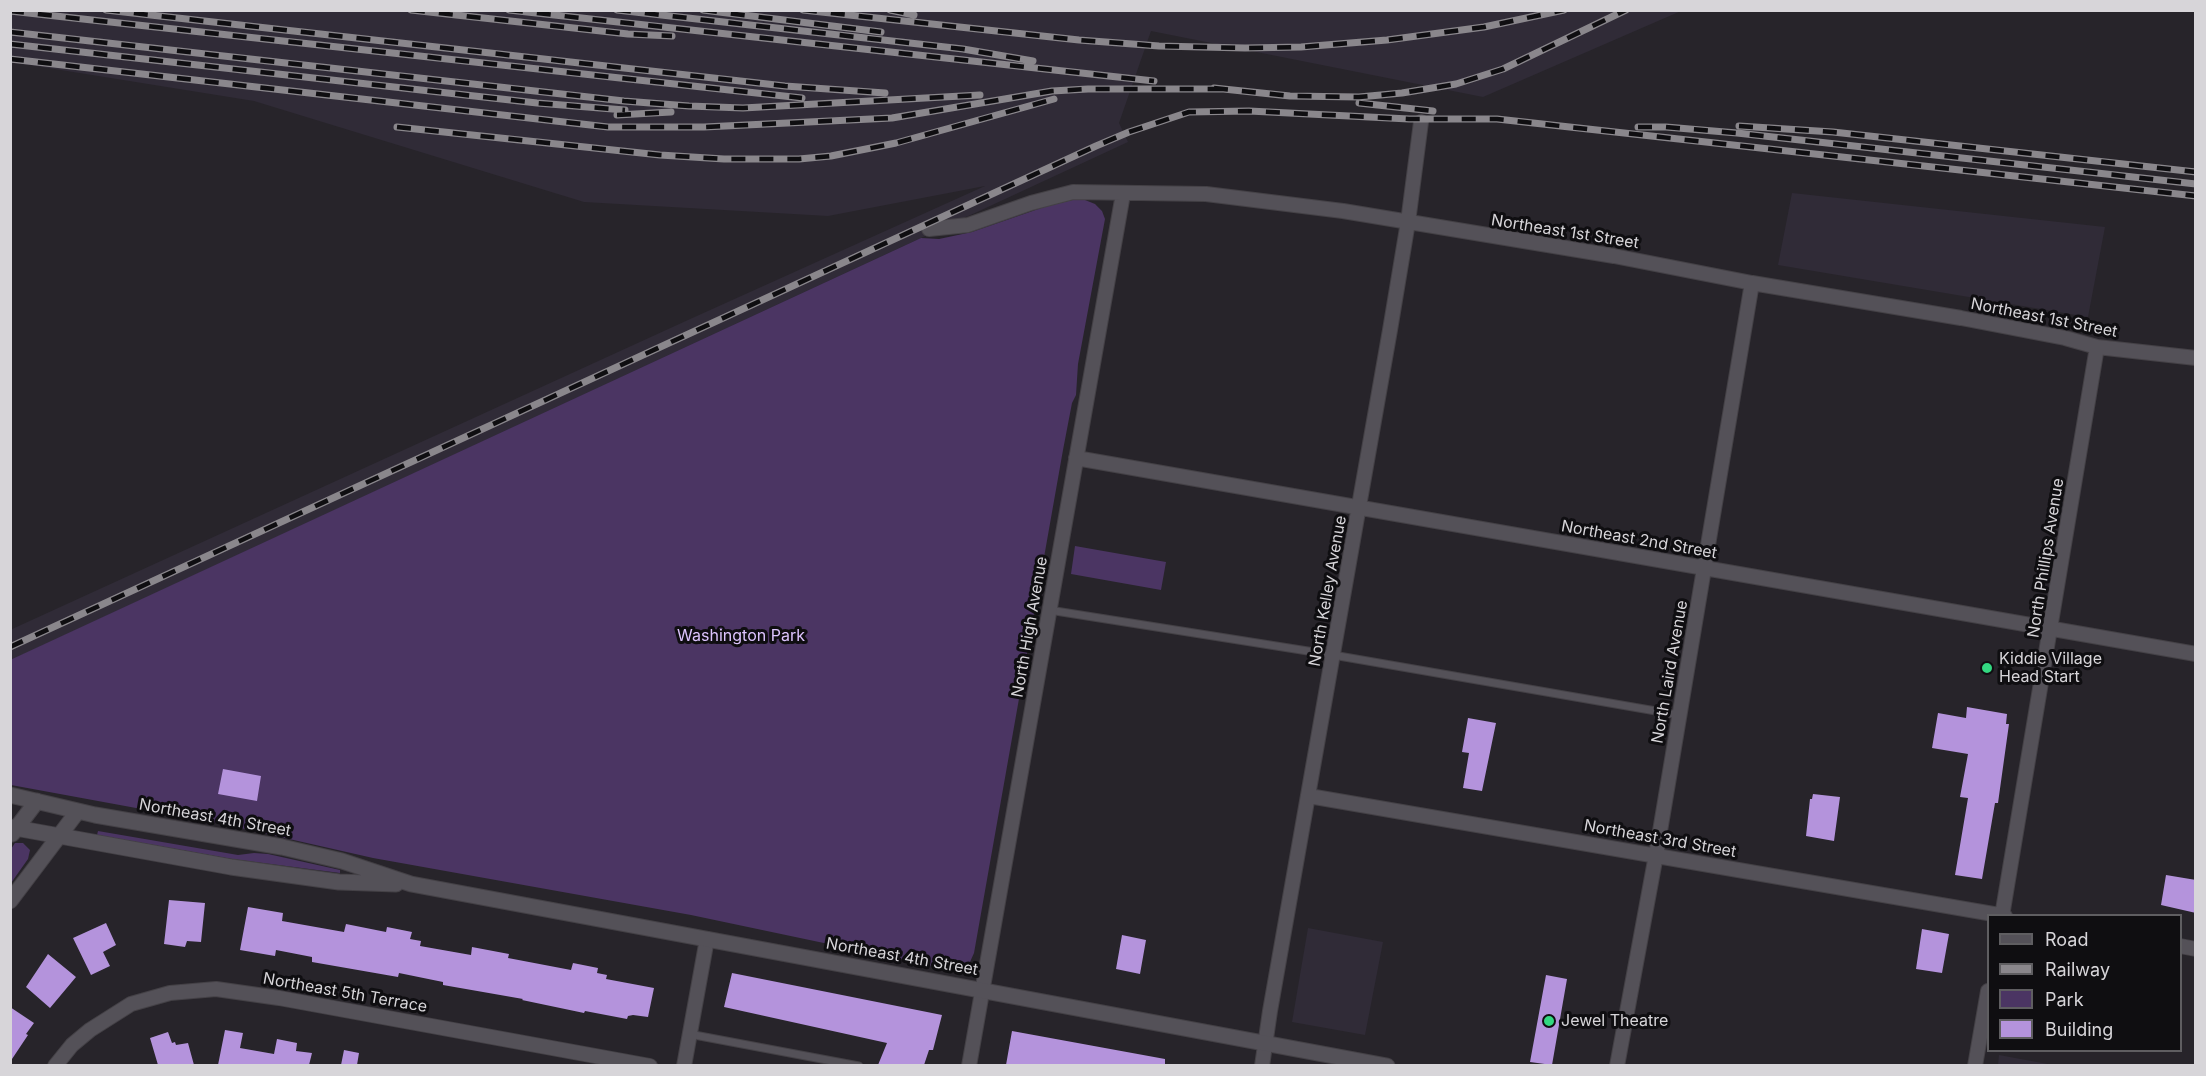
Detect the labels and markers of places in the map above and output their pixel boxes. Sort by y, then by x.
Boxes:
place label: Kiddie Village Head Start [1999,649,2102,687]
marker: Kiddie Village Head Start [1980,661,1994,675]
place label: Jewel Theatre [1561,1011,1668,1031]
marker: Jewel Theatre [1542,1014,1556,1028]

